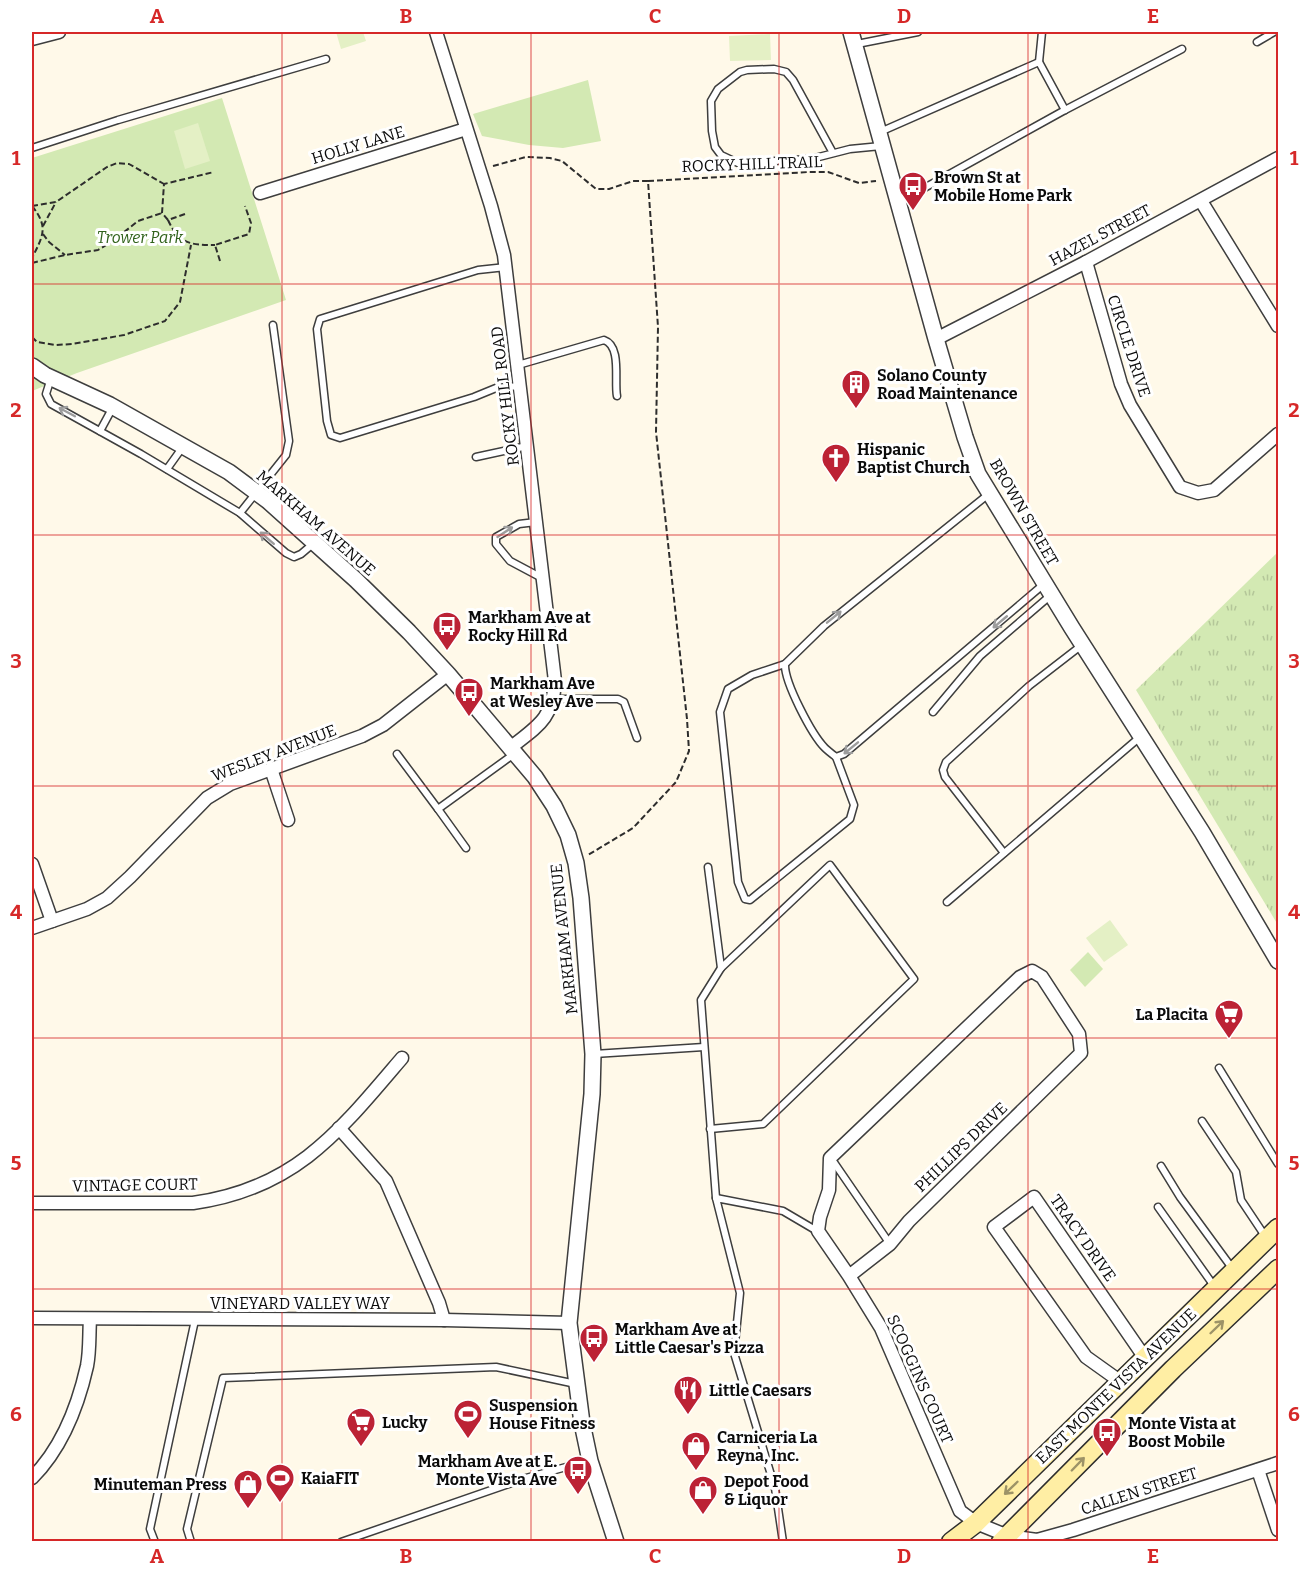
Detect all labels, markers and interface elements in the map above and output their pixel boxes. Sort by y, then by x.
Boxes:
text: A [150,4,165,28]
text: B [400,4,413,28]
text: C [649,4,661,28]
text: D [897,4,911,28]
text: E [1147,4,1159,28]
street label: HOLLY LANE [309,122,407,168]
text: 1 [12,146,21,170]
text: 1 [1290,146,1299,170]
street label: ROCKY HILL TRAIL [681,152,823,176]
place label: Brown St at Mobile Home Park [934,168,1072,205]
bus stop icon: Brown St at Mobile Home Park [897,170,929,212]
street label: HAZEL STREET [1046,200,1154,270]
park label: Trower Park [97,228,184,247]
street label: CIRCLE DRIVE [1104,292,1154,400]
street label: ROCKY HILL ROAD [487,325,523,467]
place label: Solano County Road Maintenance [877,366,1018,403]
building icon: Solano County Road Maintenance [840,368,872,410]
text: 2 [10,398,22,422]
text: 2 [1288,398,1300,422]
one-way arrow [58,406,76,418]
place label: Hispanic Baptist Church [857,440,970,477]
church icon: Hispanic Baptist Church [820,442,852,484]
street label: BROWN STREET [986,455,1062,569]
street label: MARKHAM AVENUE [253,466,379,580]
one-way arrow [496,526,513,539]
one-way arrow [259,531,275,544]
place label: Markham Ave at Rocky Hill Rd [468,608,592,645]
bus stop icon: Markham Ave at Rocky Hill Rd [431,610,463,652]
one-way arrow [826,611,842,624]
one-way arrow [993,615,1008,629]
text: 3 [10,649,22,673]
text: 3 [1288,649,1300,673]
place label: Markham Ave at Wesley Ave [490,674,595,711]
bus stop icon: Markham Ave at Wesley Ave [453,676,485,718]
street label: WESLEY AVENUE [209,720,339,786]
one-way arrow [844,741,859,755]
street label: MARKHAM AVENUE [547,863,581,1015]
text: 4 [10,900,22,924]
text: 4 [1288,900,1300,924]
supermarket icon: La Placita [1213,998,1245,1040]
place label: La Placita [1136,1005,1208,1024]
street label: PHILLIPS DRIVE [911,1098,1011,1196]
text: 5 [11,1151,22,1175]
text: 5 [1289,1151,1300,1175]
street label: VINTAGE COURT [72,1174,198,1196]
street label: TRACY DRIVE [1046,1191,1120,1285]
street label: VINEYARD VALLEY WAY [210,1294,391,1313]
street label: EAST MONTE VISTA AVENUE [1032,1304,1200,1468]
street label: SCOGGINS COURT [883,1312,957,1446]
place label: Markham Ave at Little Caesar's Pizza [615,1320,764,1357]
one-way arrow [1209,1320,1224,1334]
bus stop icon: Markham Ave at Little Caesar's Pizza [578,1322,610,1364]
restaurant icon: Little Caesars [672,1374,704,1416]
place label: Little Caesars [709,1381,812,1400]
place label: Suspension House Fitness [489,1396,596,1433]
sports icon: Suspension House Fitness [452,1398,484,1440]
text: 6 [10,1402,22,1426]
text: 6 [1288,1402,1300,1426]
supermarket icon: Lucky [345,1406,377,1448]
place label: Lucky [382,1413,427,1432]
place label: Monte Vista at Boost Mobile [1128,1414,1237,1451]
bus stop icon: Monte Vista at Boost Mobile [1091,1416,1123,1458]
place label: Carniceria La Reyna, Inc. [717,1428,817,1465]
shop icon: Carniceria La Reyna, Inc. [680,1430,712,1472]
place label: Markham Ave at E. Monte Vista Ave [418,1452,557,1489]
bus stop icon: Markham Ave at E. Monte Vista Ave [562,1454,594,1496]
one-way arrow [1071,1457,1085,1472]
sports icon: KaiaFIT [264,1462,296,1504]
street label: CALLEN STREET [1078,1463,1200,1519]
shop icon: Minuteman Press [232,1468,264,1510]
place label: KaiaFIT [301,1469,359,1488]
place label: Depot Food & Liquor [724,1472,809,1509]
shop icon: Depot Food & Liquor [687,1474,719,1516]
place label: Minuteman Press [94,1475,227,1494]
one-way arrow [1003,1481,1018,1495]
text: A [150,1544,165,1568]
text: B [400,1544,413,1568]
text: C [649,1544,661,1568]
text: D [897,1544,911,1568]
text: E [1147,1544,1159,1568]

